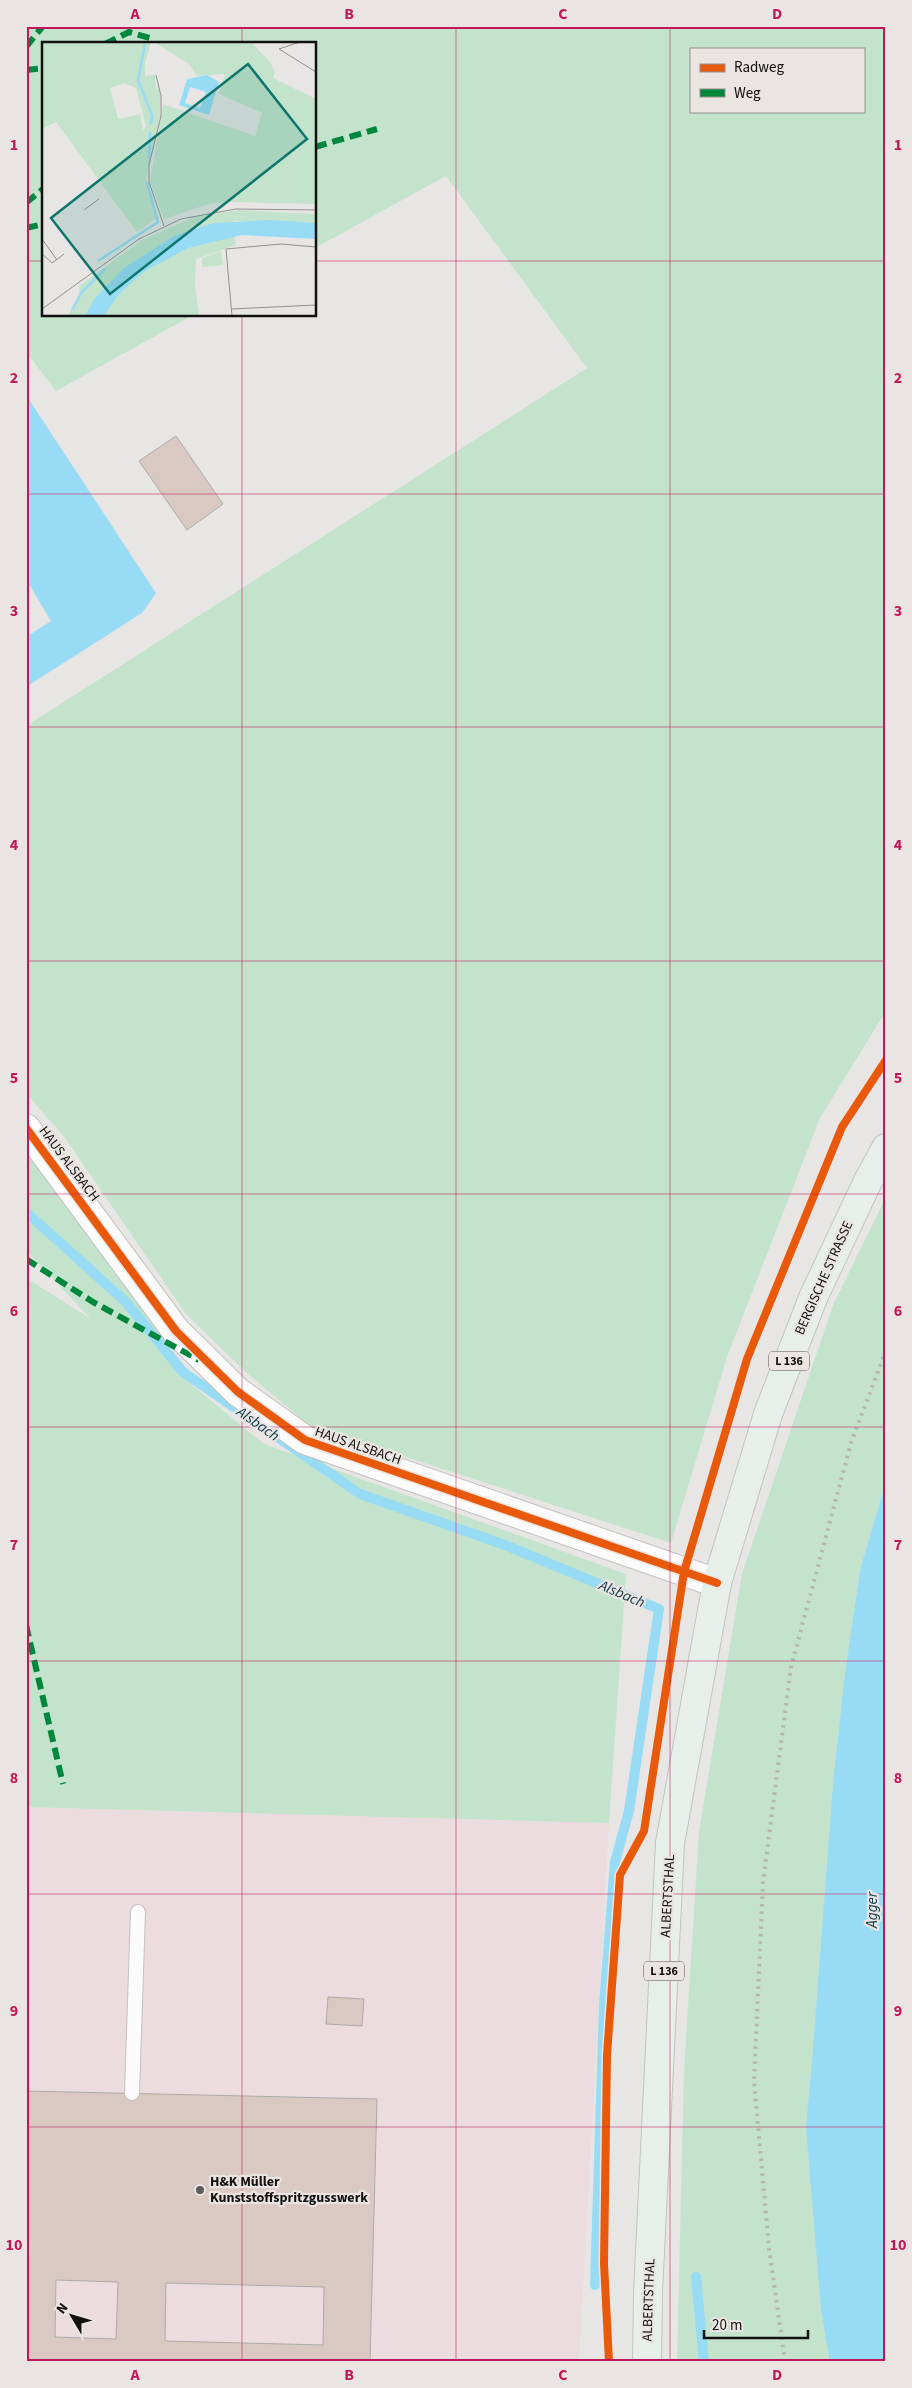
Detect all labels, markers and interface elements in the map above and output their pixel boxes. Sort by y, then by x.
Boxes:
text: A [129,3,140,25]
text: B [344,3,354,25]
text: C [558,3,568,25]
text: D [772,3,782,25]
inset map [42,42,316,316]
legend [690,48,864,112]
text: Radweg [734,57,784,78]
text: Weg [734,83,761,104]
text: 1 [10,134,18,156]
text: 1 [894,134,902,156]
text: 2 [10,367,18,389]
text: 2 [894,367,902,389]
text: 3 [10,600,18,622]
text: 3 [894,600,902,622]
text: 4 [10,834,19,856]
text: 4 [894,834,903,856]
text: 5 [10,1067,18,1089]
text: 5 [894,1067,902,1089]
street label: HAUS ALSBACH [34,1122,104,1206]
street label: BERGISCHE STRASSE [790,1218,858,1338]
text: 6 [10,1300,18,1322]
text: 6 [894,1300,902,1322]
road number: L 136 [769,1352,809,1370]
water label: Alsbach [232,1401,284,1446]
street label: HAUS ALSBACH [312,1422,404,1470]
text: 7 [10,1534,18,1556]
text: 7 [894,1534,902,1556]
water label: Alsbach [595,1575,648,1613]
text: 8 [10,1767,18,1789]
text: 8 [894,1767,902,1789]
street label: ALBERTSTHAL [656,1854,680,1938]
water label: Agger [862,1891,883,1929]
road number: L 136 [644,1962,684,1980]
text: 9 [10,2000,18,2022]
text: 9 [894,2000,902,2022]
place label: H&K Müller Kunststoffspritzgusswerk [210,2172,368,2208]
marker: H&K Müller Kunststoffspritzgusswerk [194,2184,206,2196]
text: 10 [6,2234,22,2256]
text: 10 [890,2234,906,2256]
street label: ALBERTSTHAL [638,2258,660,2342]
north arrow [48,2290,98,2340]
text: N [52,2299,73,2318]
scale bar [704,2308,808,2340]
text: 20 m [712,2315,742,2336]
text: A [129,2364,140,2386]
text: B [344,2364,354,2386]
text: C [558,2364,568,2386]
text: D [772,2364,782,2386]

